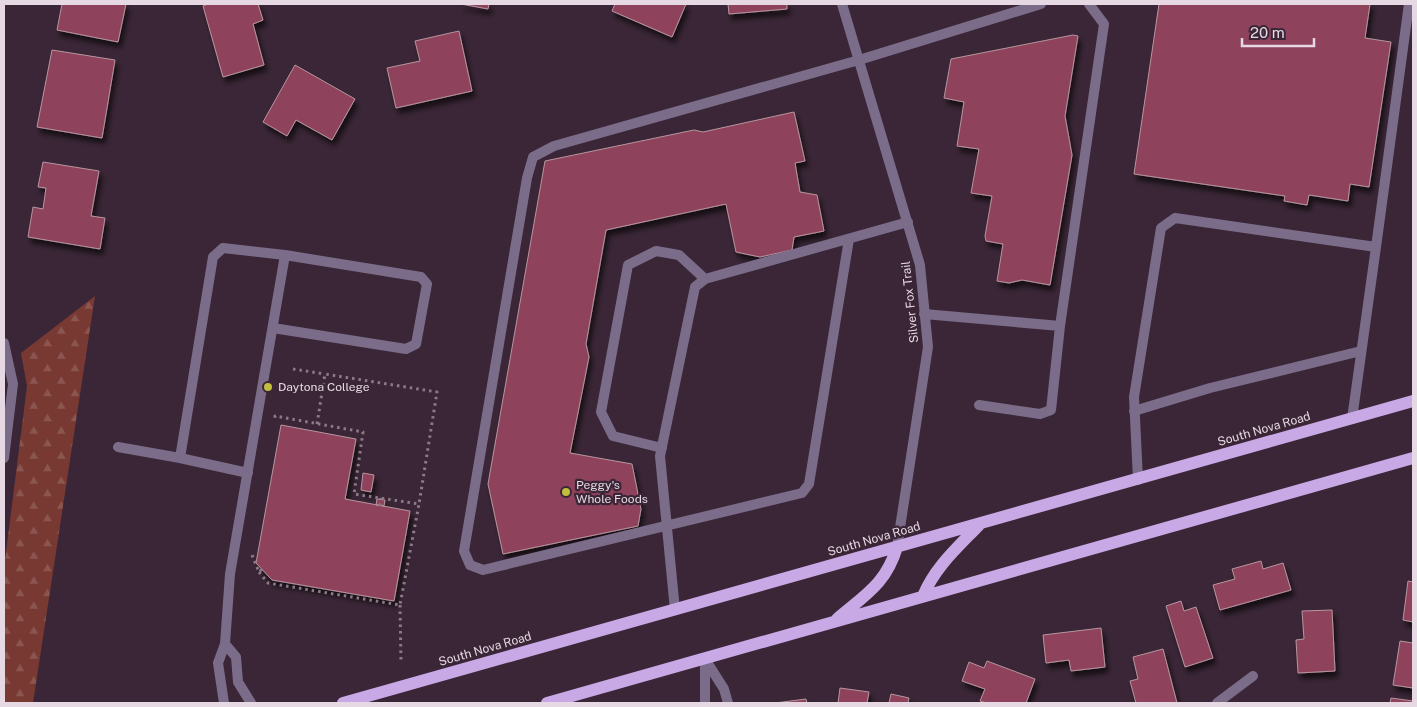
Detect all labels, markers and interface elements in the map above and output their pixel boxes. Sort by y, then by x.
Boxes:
scale bar [1242,15,1314,47]
text: 20 m [1250,24,1285,41]
street label: Silver Fox Trail [899,260,921,344]
place label: Daytona College [278,380,370,394]
marker: Daytona College [262,381,274,393]
street label: South Nova Road [1216,409,1312,449]
place label: Peggy's Whole Foods [576,478,648,506]
marker: Peggy's Whole Foods [560,486,572,498]
street label: South Nova Road [826,519,922,559]
street label: South Nova Road [437,629,533,669]

